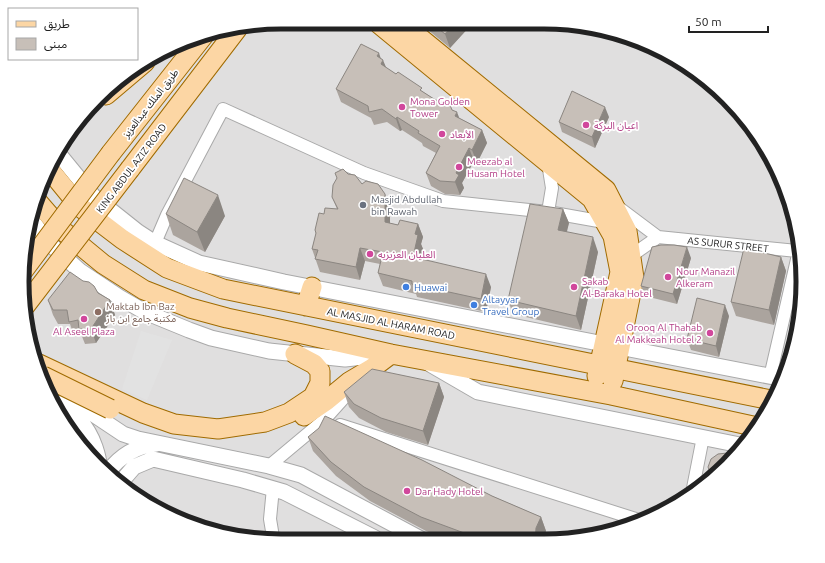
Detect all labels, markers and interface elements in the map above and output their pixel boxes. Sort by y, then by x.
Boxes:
legend [8,8,138,60]
scale bar [689,8,768,34]
text: 50 m [695,15,722,28]
text: طريق [44,17,70,32]
text: مبنى [44,37,67,51]
street label: طريق الملك عبدالعزيز [120,67,181,141]
place label: Mona Golden Tower [410,96,470,119]
marker: Mona Golden Tower [397,102,407,112]
marker: اعيان البركة [581,120,591,130]
place label: اعيان البركة [594,120,638,132]
street label: KING ABDUL AZIZ ROAD [94,121,169,215]
marker: الأبعاد [437,129,447,139]
place label: الأبعاد [450,129,474,140]
place label: Meezab al Husam Hotel [467,156,525,179]
marker: Meezab al Husam Hotel [454,162,464,172]
place label: Masjid Abdullah bin Rawah [371,194,442,217]
marker: Masjid Abdullah bin Rawah [358,200,368,210]
street label: AS SURUR STREET [687,235,770,254]
marker: العليان العزيزيه [365,249,375,259]
place label: العليان العزيزيه [378,249,435,261]
place label: Nour Manazil Alkeram [676,266,735,289]
marker: Nour Manazil Alkeram [663,272,673,282]
place label: Sakab Al-Baraka Hotel [582,276,652,299]
marker: Huawai [401,282,411,292]
place label: Huawai [414,282,447,293]
marker: Sakab Al-Baraka Hotel [569,282,579,292]
place label: Altayyar Travel Group [482,294,539,317]
marker: Altayyar Travel Group [469,300,479,310]
place label: Maktab Ibn Baz مكتبة جامع ابن باز [105,301,176,326]
street label: AL MASJID AL HARAM ROAD [326,306,456,341]
marker: Maktab Ibn Baz مكتبة جامع ابن باز [93,307,103,317]
marker: Al Aseel Plaza [79,314,89,324]
place label: Orooq Al Thahab Al Makkeah Hotel 2 [615,322,702,345]
place label: Al Aseel Plaza [53,326,115,337]
marker: Orooq Al Thahab Al Makkeah Hotel 2 [705,328,715,338]
marker: Dar Hady Hotel [402,486,412,496]
place label: Dar Hady Hotel [415,486,484,497]

